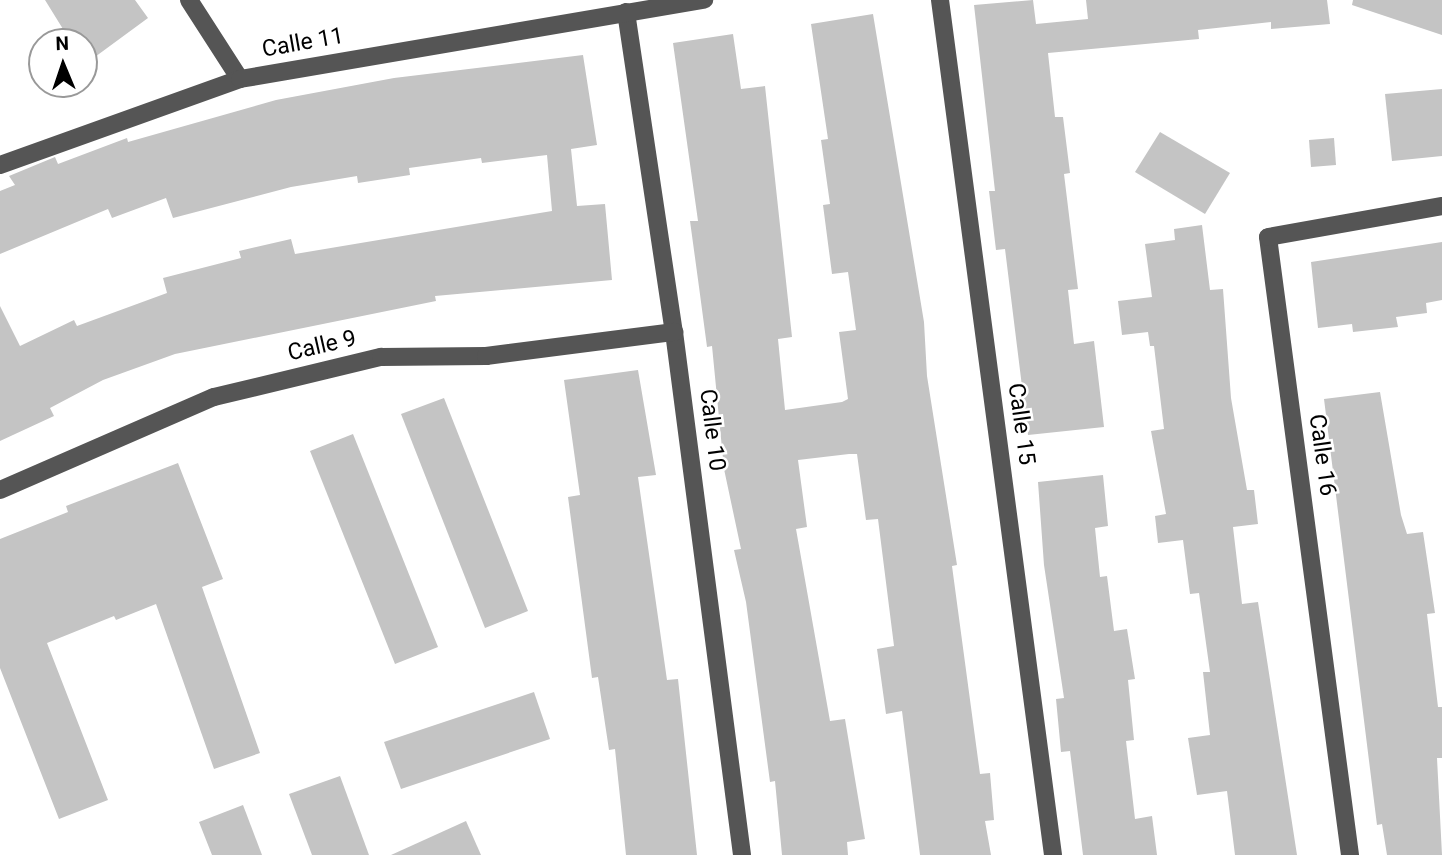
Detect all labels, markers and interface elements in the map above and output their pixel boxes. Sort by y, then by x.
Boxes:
street label: Calle 11 [260,22,346,64]
north arrow [28,28,98,98]
text: N [55,32,69,55]
street label: Calle 9 [285,325,359,367]
street label: Calle 15 [1002,381,1040,467]
street label: Calle 10 [693,387,731,473]
street label: Calle 16 [1303,412,1341,498]

